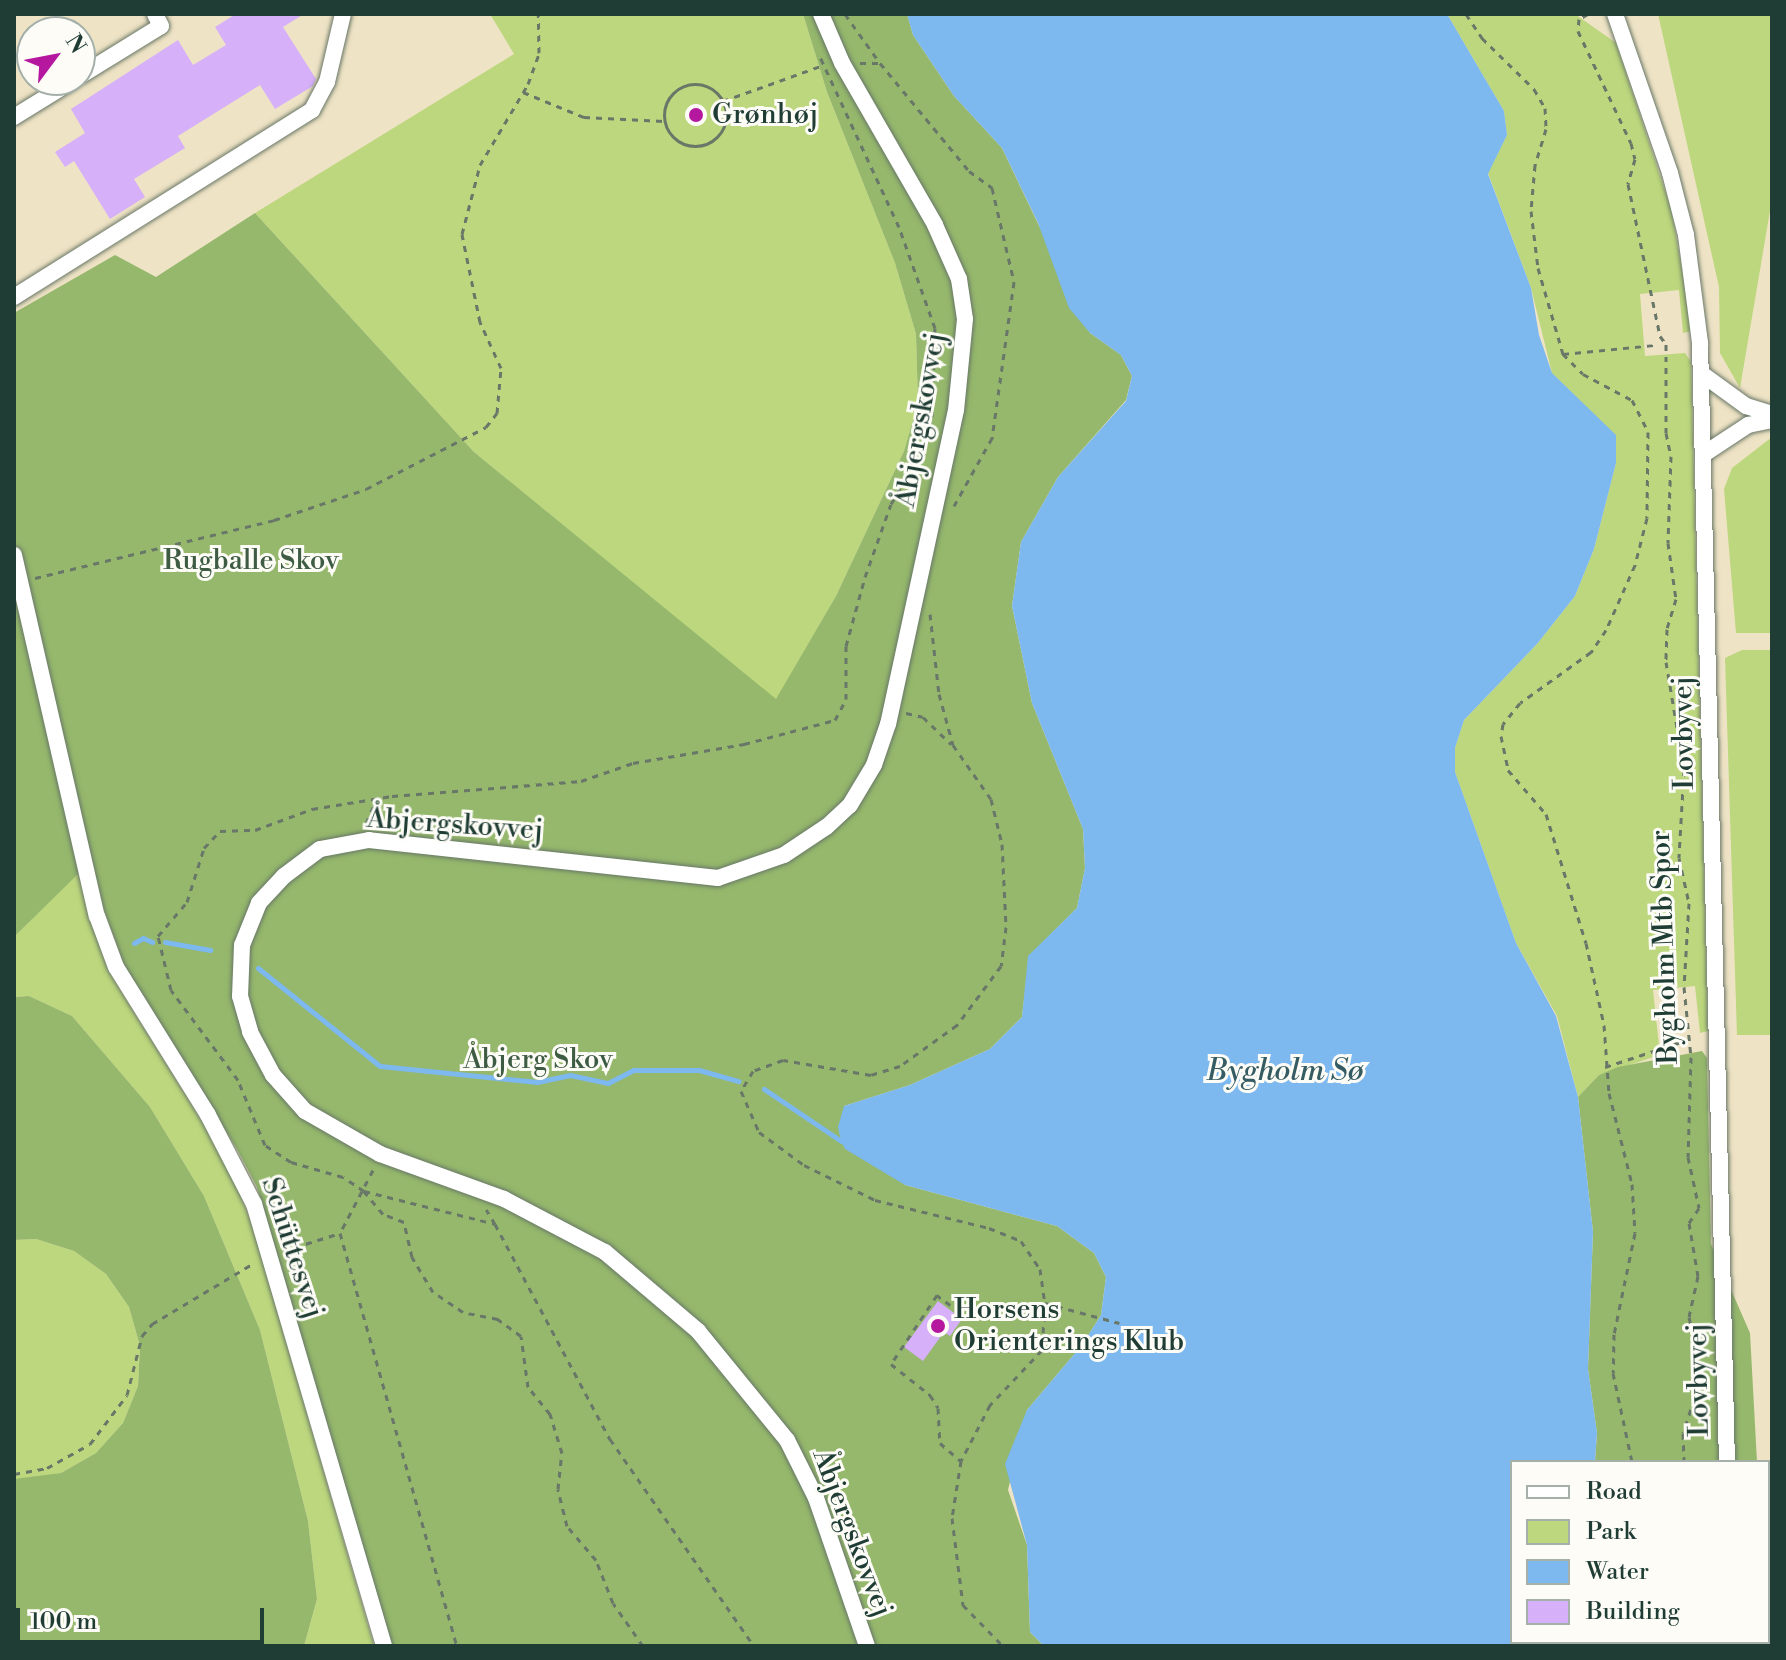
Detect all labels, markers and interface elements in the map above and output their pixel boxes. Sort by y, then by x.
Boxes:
north arrow [16,16,96,96]
text: N [59,30,91,59]
place label: Grønhøj [712,98,818,132]
marker: Grønhøj [687,106,705,124]
street label: Åbjergskovvej [889,330,953,510]
park label: Rugballe Skov [163,544,339,578]
street label: Lovbyvej [1666,676,1702,790]
street label: Åbjergskovvej [366,802,544,848]
street label: Bygholm Mtb Spor [1644,829,1686,1065]
park label: Åbjerg Skov [463,1043,613,1077]
water label: Bygholm Sø [1206,1053,1364,1089]
street label: Schüttesvej [253,1173,331,1323]
place label: Horsens Orienterings Klub [954,1293,1184,1359]
marker: Horsens Orienterings Klub [929,1317,947,1335]
street label: Lovbyvej [1681,1323,1717,1437]
street label: Åbjergskovvej [805,1444,899,1622]
legend [1510,1460,1770,1644]
text: Road [1586,1477,1642,1507]
text: Park [1586,1517,1636,1547]
text: Water [1586,1557,1649,1587]
scale bar [20,1592,268,1642]
text: Building [1586,1597,1680,1627]
text: 100 m [30,1607,97,1637]

